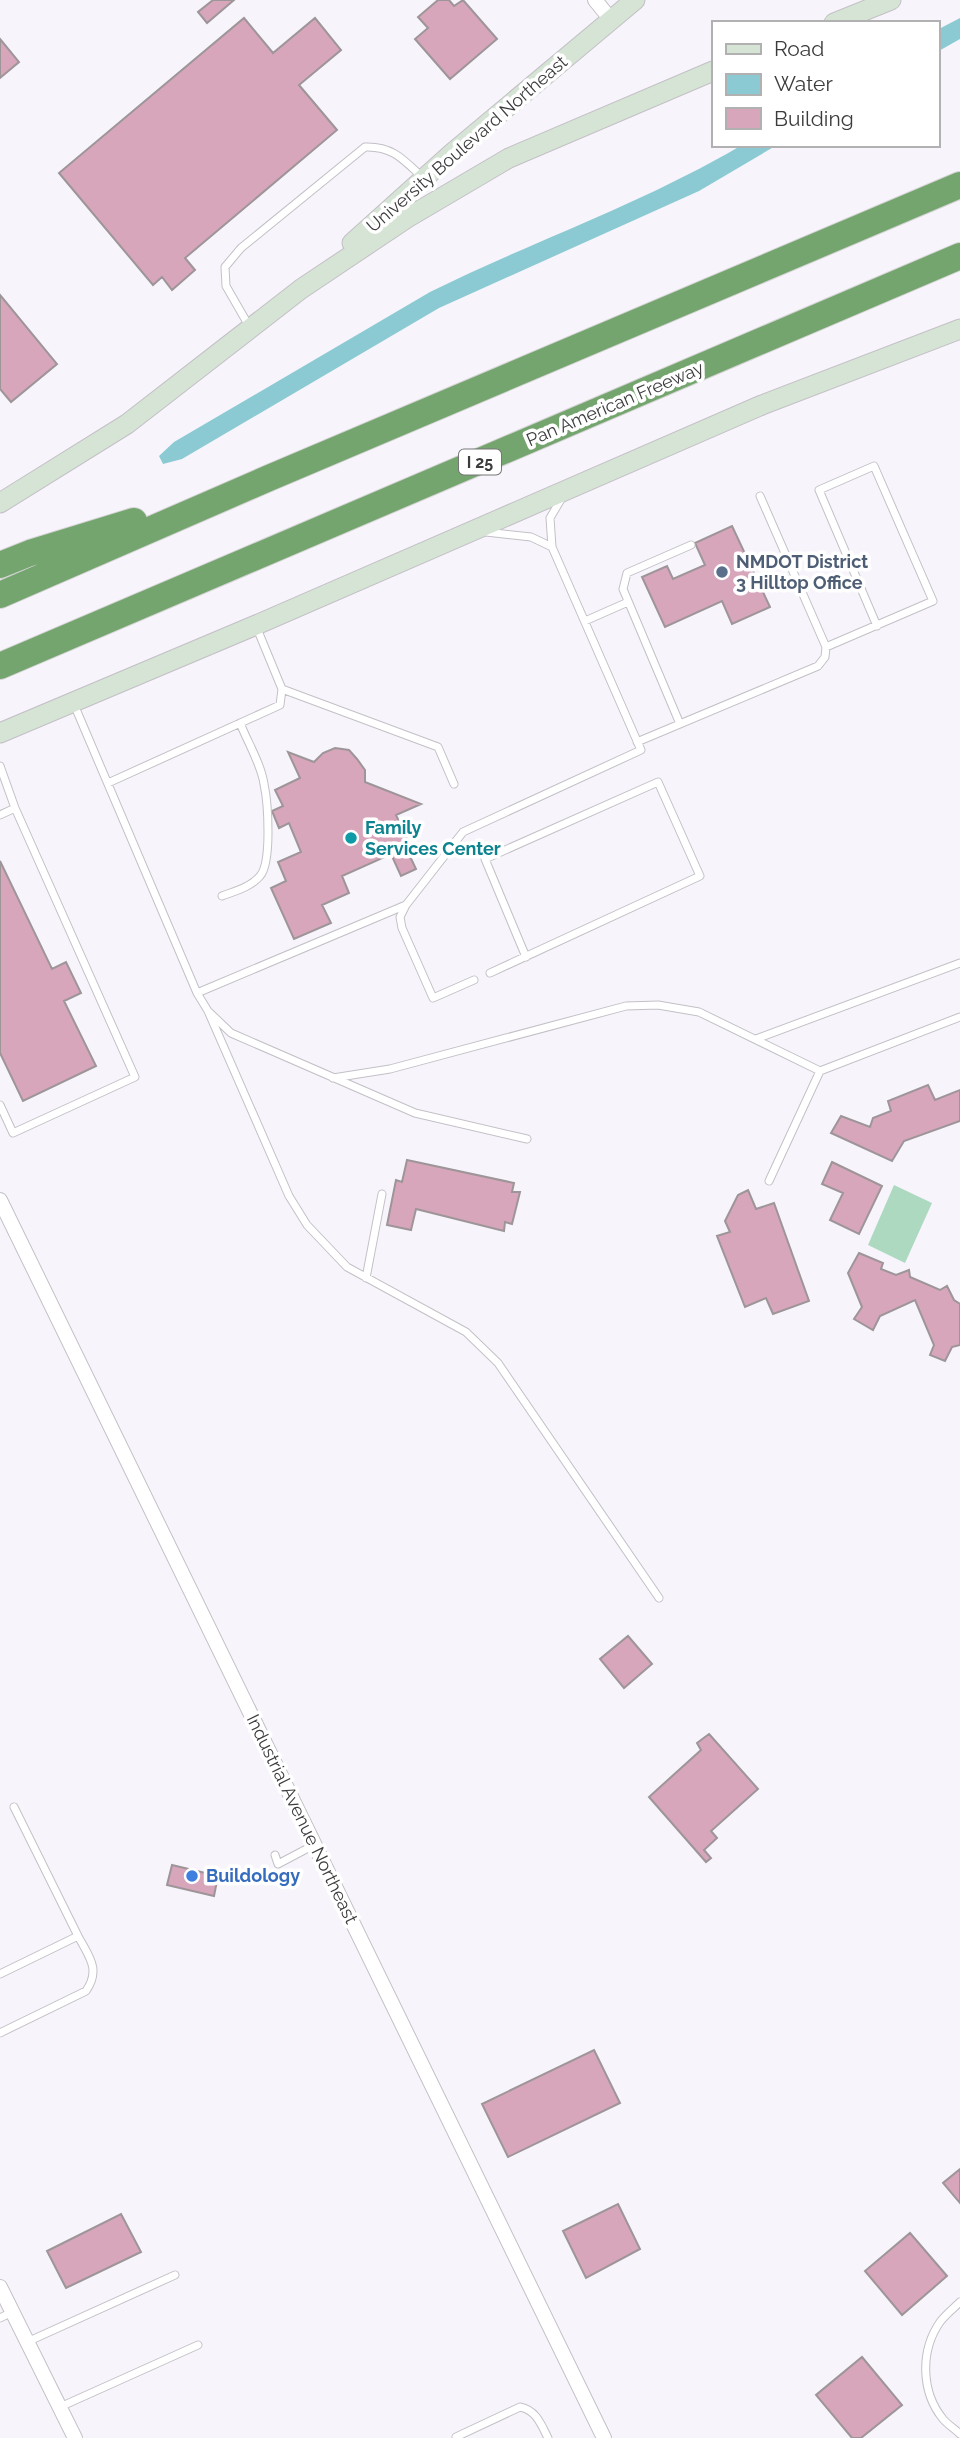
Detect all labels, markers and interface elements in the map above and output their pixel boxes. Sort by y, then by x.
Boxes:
legend [712,21,939,147]
text: Road [774,36,824,61]
street label: University Boulevard Northeast [362,51,571,236]
text: Water [774,71,833,96]
text: Building [774,106,854,131]
street label: Pan American Freeway [523,357,707,450]
road number: I 25 [459,449,501,475]
place label: NMDOT District 3 Hilltop Office [736,551,868,593]
marker: NMDOT District 3 Hilltop Office [714,564,730,580]
place label: Family Services Center [365,817,501,859]
marker: Family Services Center [343,830,359,846]
street label: Industrial Avenue Northeast [243,1711,362,1927]
place label: Buildology [206,1865,300,1886]
marker: Buildology [184,1868,200,1884]

